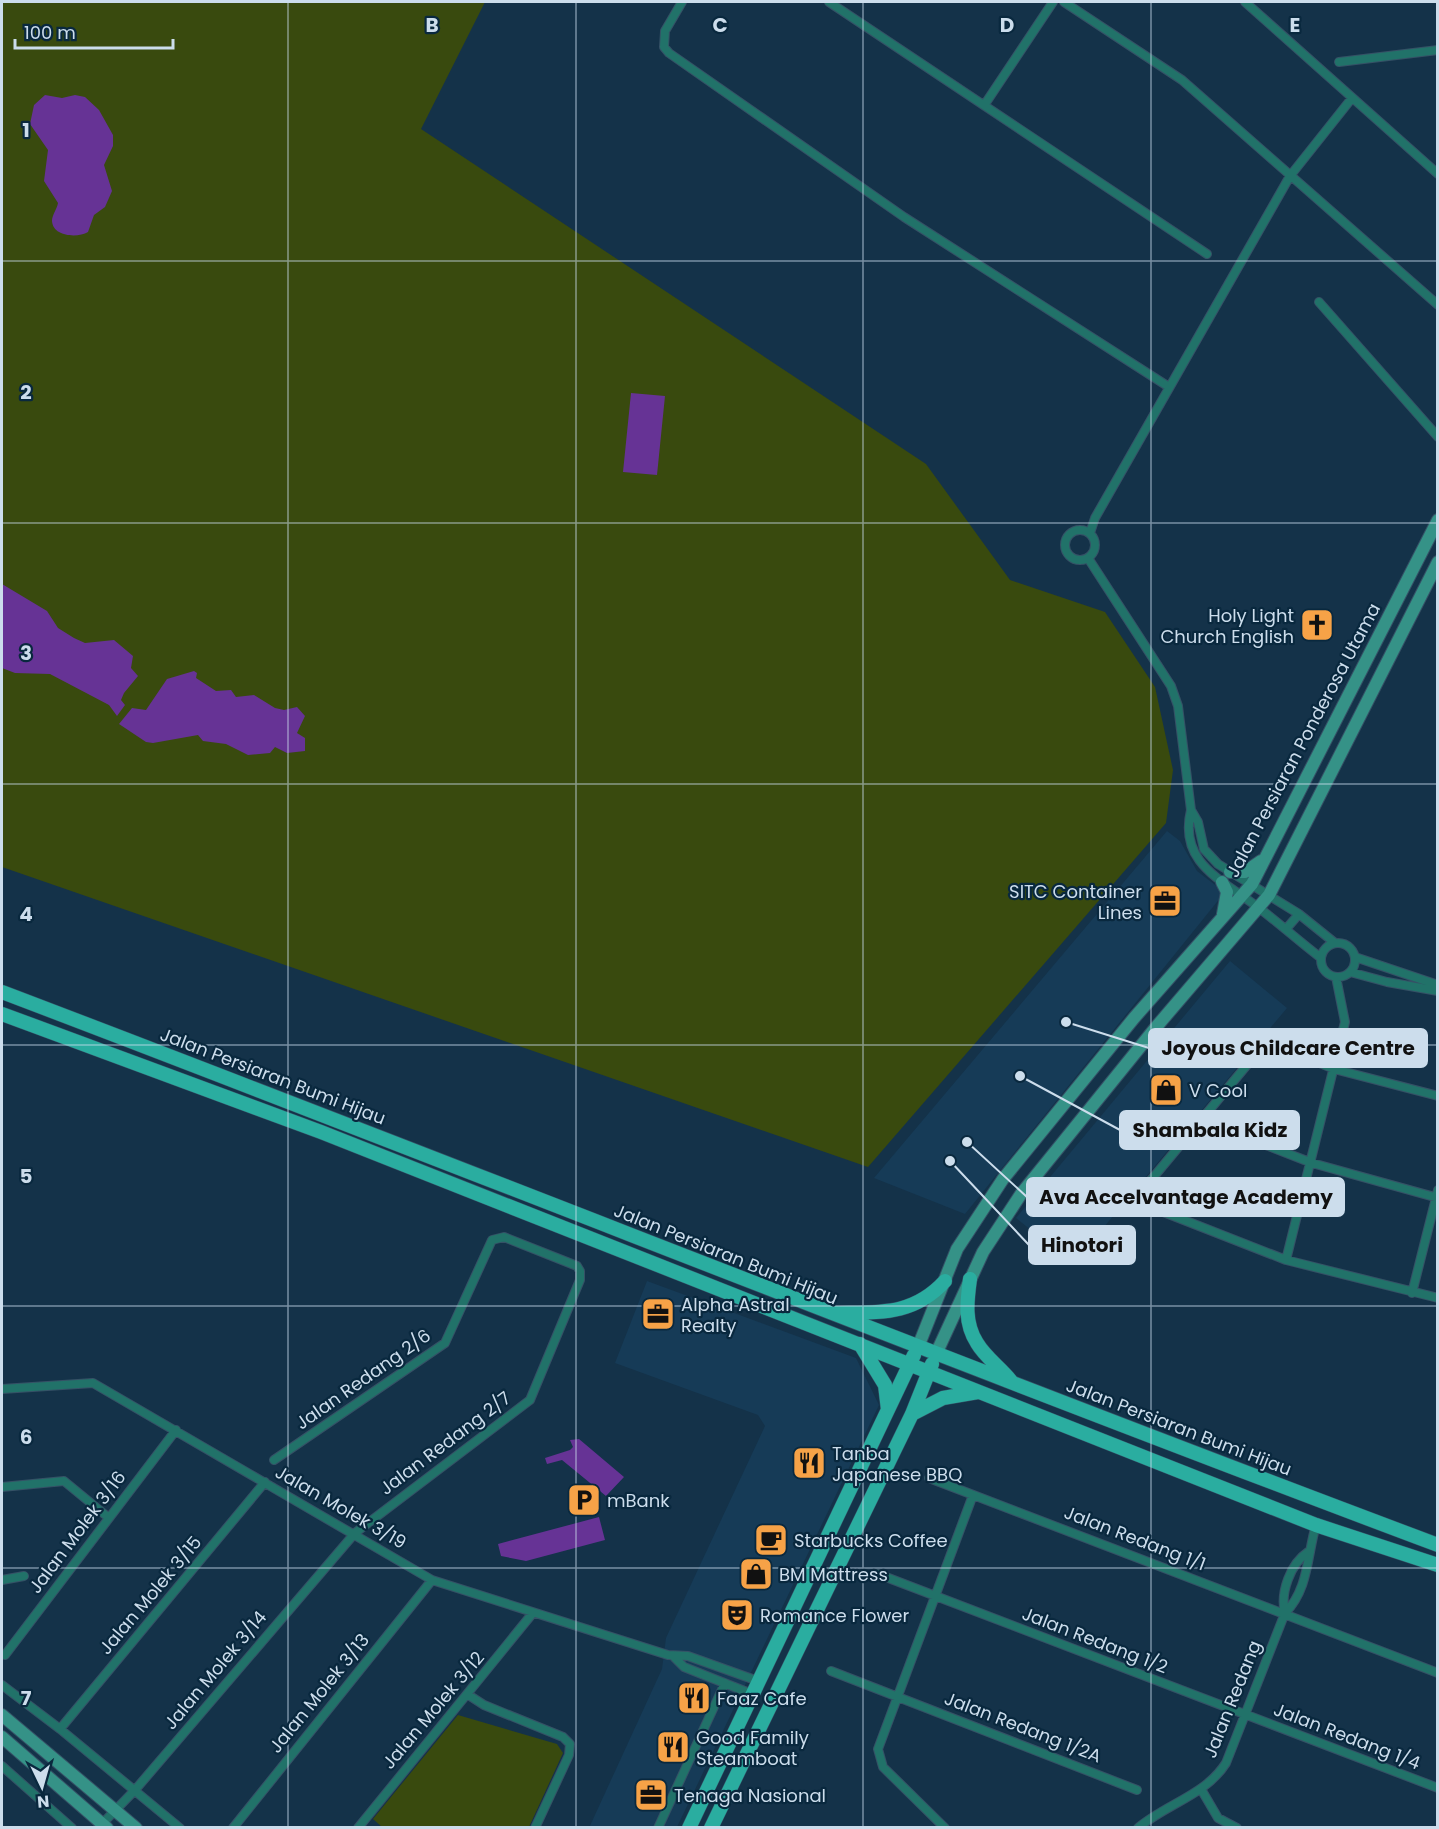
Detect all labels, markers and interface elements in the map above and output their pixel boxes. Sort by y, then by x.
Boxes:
text: B [425,11,439,39]
text: C [712,11,728,39]
text: D [1000,11,1014,39]
text: E [1290,11,1300,39]
scale bar [15,12,172,50]
text: 100 m [24,20,76,45]
text: 1 [22,116,30,144]
text: 2 [20,378,32,406]
street label: Jalan Persiaran Ponderosa Utama [1220,599,1386,881]
place label: Holy Light Church English [1160,603,1294,649]
church icon: Holy Light Church English [1299,607,1335,643]
text: 3 [20,639,32,667]
place label: SITC Container Lines [1009,879,1142,925]
office icon: SITC Container Lines [1147,883,1183,919]
text: 4 [19,900,33,928]
street label: Jalan Persiaran Bumi Hijau [157,1021,389,1131]
callout: Joyous Childcare Centre [1149,1029,1427,1067]
text: Joyous Childcare Centre [1161,1034,1415,1062]
shop icon: V Cool [1148,1072,1184,1108]
place label: V Cool [1189,1078,1247,1103]
callout: Shambala Kidz [1120,1111,1299,1149]
text: Shambala Kidz [1133,1116,1287,1144]
text: 5 [20,1162,33,1190]
callout: Ava Accelvantage Academy [1027,1178,1344,1216]
text: Ava Accelvantage Academy [1039,1183,1333,1211]
street label: Jalan Persiaran Bumi Hijau [610,1198,842,1310]
callout: Hinotori [1029,1226,1135,1264]
text: Hinotori [1041,1231,1123,1259]
place label: Alpha Astral Realty [681,1292,790,1338]
office icon: Alpha Astral Realty [640,1296,676,1332]
street label: Jalan Redang 2/6 [290,1323,436,1435]
street label: Jalan Persiaran Bumi Hijau [1063,1372,1295,1482]
street label: Jalan Redang 2/7 [374,1385,516,1501]
text: 6 [20,1423,32,1451]
place label: Tanba Japanese BBQ [832,1441,962,1487]
restaurant icon: Tanba Japanese BBQ [791,1445,827,1481]
street label: Jalan Molek 3/19 [271,1459,411,1555]
street label: Jalan Molek 3/16 [23,1466,131,1598]
parking icon: mBank [566,1482,602,1518]
place label: mBank [607,1488,670,1513]
street label: Jalan Redang 1/1 [1061,1500,1209,1576]
cafe icon: Starbucks Coffee [753,1522,789,1558]
place label: Starbucks Coffee [794,1528,948,1553]
street label: Jalan Molek 3/15 [93,1530,207,1660]
shop icon: BM Mattress [738,1556,774,1592]
place label: BM Mattress [779,1562,888,1587]
theatre icon: Romance Flower [719,1597,755,1633]
street label: Jalan Redang 1/2 [1019,1601,1171,1679]
place label: Romance Flower [760,1603,910,1628]
street label: Jalan Molek 3/14 [158,1605,272,1735]
street label: Jalan Molek 3/13 [263,1628,375,1758]
street label: Jalan Redang [1197,1636,1267,1762]
street label: Jalan Molek 3/12 [376,1646,490,1774]
restaurant icon: Faaz Cafe [676,1680,712,1716]
text: 7 [21,1684,32,1712]
place label: Faaz Cafe [717,1686,807,1711]
street label: Jalan Redang 1/2A [941,1686,1105,1768]
street label: Jalan Redang 1/4 [1270,1697,1424,1775]
place label: Good Family Steamboat [696,1725,809,1771]
restaurant icon: Good Family Steamboat [655,1729,691,1765]
north arrow [12,1757,72,1817]
office icon: Tenaga Nasional [633,1777,669,1813]
place label: Tenaga Nasional [674,1783,826,1808]
text: N [36,1789,50,1813]

